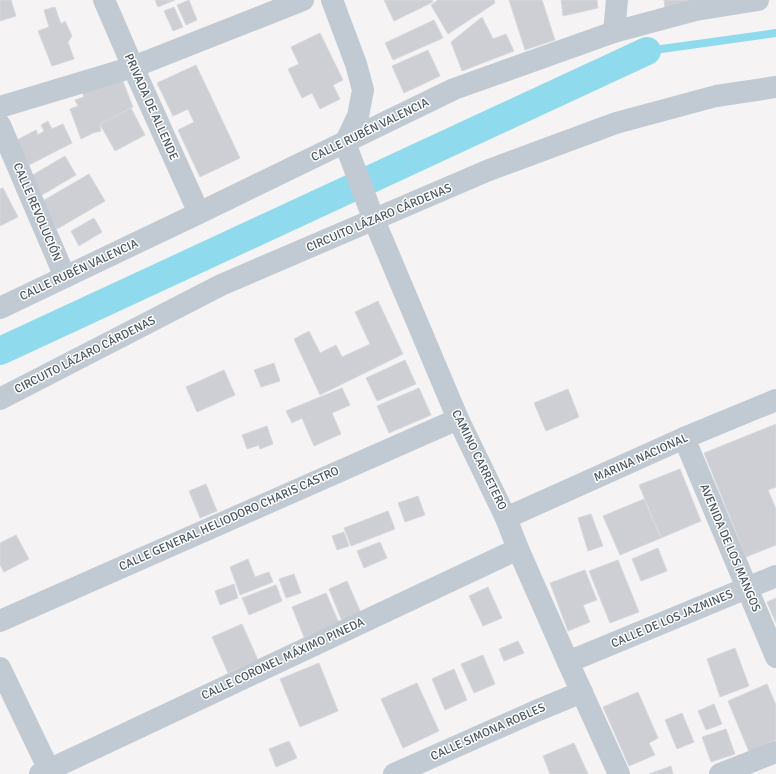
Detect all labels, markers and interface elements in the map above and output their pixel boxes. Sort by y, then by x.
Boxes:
street label: PRIVADA DE ALLENDE [121,51,181,163]
street label: CALLE RUBÉN VALENCIA [309,95,432,165]
street label: CALLE REVOLUCIÓN [9,160,65,264]
street label: CIRCUITO LÁZARO CÁRDENAS [304,180,454,255]
street label: CALLE RUBÉN VALENCIA [17,236,141,304]
street label: CIRCUITO LÁZARO CÁRDENAS [12,313,158,397]
street label: CAMINO CARRETERO [448,407,510,513]
street label: MARINA NACIONAL [592,431,690,485]
street label: CALLE GENERAL HELIODORO CHARIS CASTRO [117,463,341,575]
street label: AVENIDA DE LOS MANGOS [696,482,764,615]
street label: CALLE DE LOS JAZMINES [609,586,735,651]
street label: CALLE CORONEL MÁXIMO PINEDA [199,614,367,703]
street label: CALLE SIMONA ROBLES [428,700,548,764]

